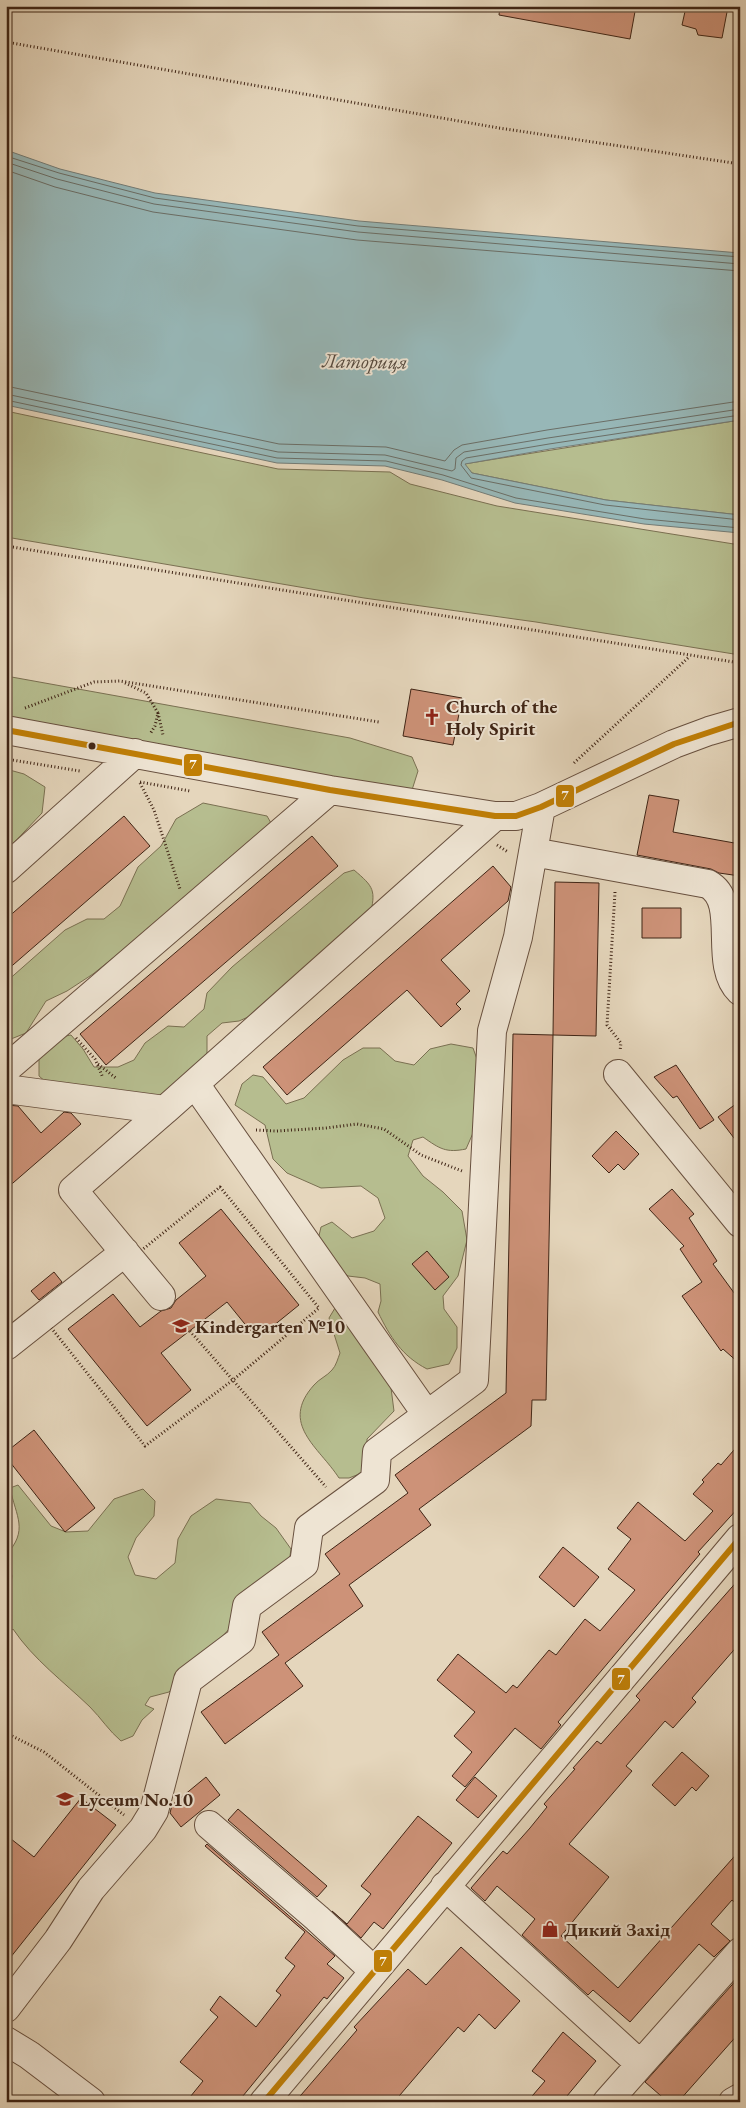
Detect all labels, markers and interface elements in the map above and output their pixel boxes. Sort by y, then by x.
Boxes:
water label: Латориця [321,347,408,375]
place label: Church of the Holy Spirit [446,694,558,741]
church icon: Church of the Holy Spirit [422,707,442,727]
unlabelled marker [87,741,97,751]
line badge: 7 [183,753,203,777]
text: 7 [189,755,197,773]
line badge: 7 [555,784,575,808]
text: 7 [561,786,569,804]
place label: Kindergarten №10 [195,1314,345,1339]
school or university icon: Kindergarten №10 [171,1316,191,1336]
line badge: 7 [611,1667,631,1691]
text: 7 [617,1670,625,1688]
place label: Lyceum No.10 [79,1787,193,1812]
school or university icon: Lyceum No.10 [55,1789,75,1809]
place label: Дикий Захід [564,1917,670,1942]
shop icon: Дикий Захід [540,1919,560,1939]
line badge: 7 [373,1949,393,1973]
text: 7 [379,1952,387,1970]

